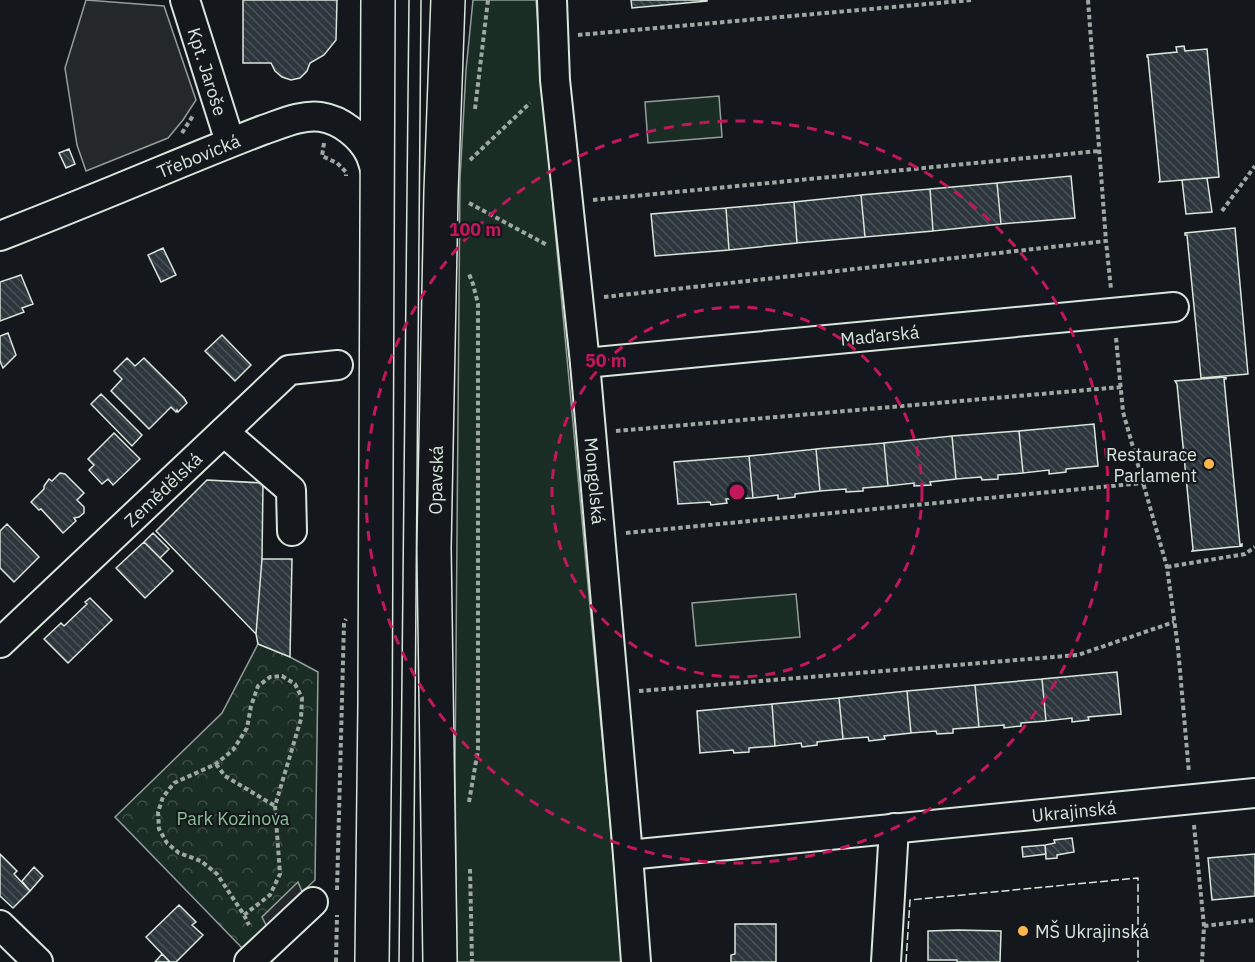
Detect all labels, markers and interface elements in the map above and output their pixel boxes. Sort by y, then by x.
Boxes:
street label: Kpt. Jaroše [183,25,232,119]
street label: Třebovická [153,128,244,183]
text: 100 m [449,218,501,241]
street label: Maďarská [839,320,921,350]
text: 50 m [585,349,627,372]
street label: Mongolská [580,436,611,526]
place label: Restaurace Parlament [1106,443,1197,487]
street label: Opavská [423,445,448,515]
street label: Zemědělská [119,447,207,532]
marker: Restaurace Parlament [1202,457,1216,471]
centre of rings [727,482,747,502]
street label: Ukrajinská [1030,795,1118,827]
park label: Park Kozinova [177,807,290,830]
place label: MŠ Ukrajinská [1035,919,1150,943]
marker: MŠ Ukrajinská [1016,924,1030,938]

